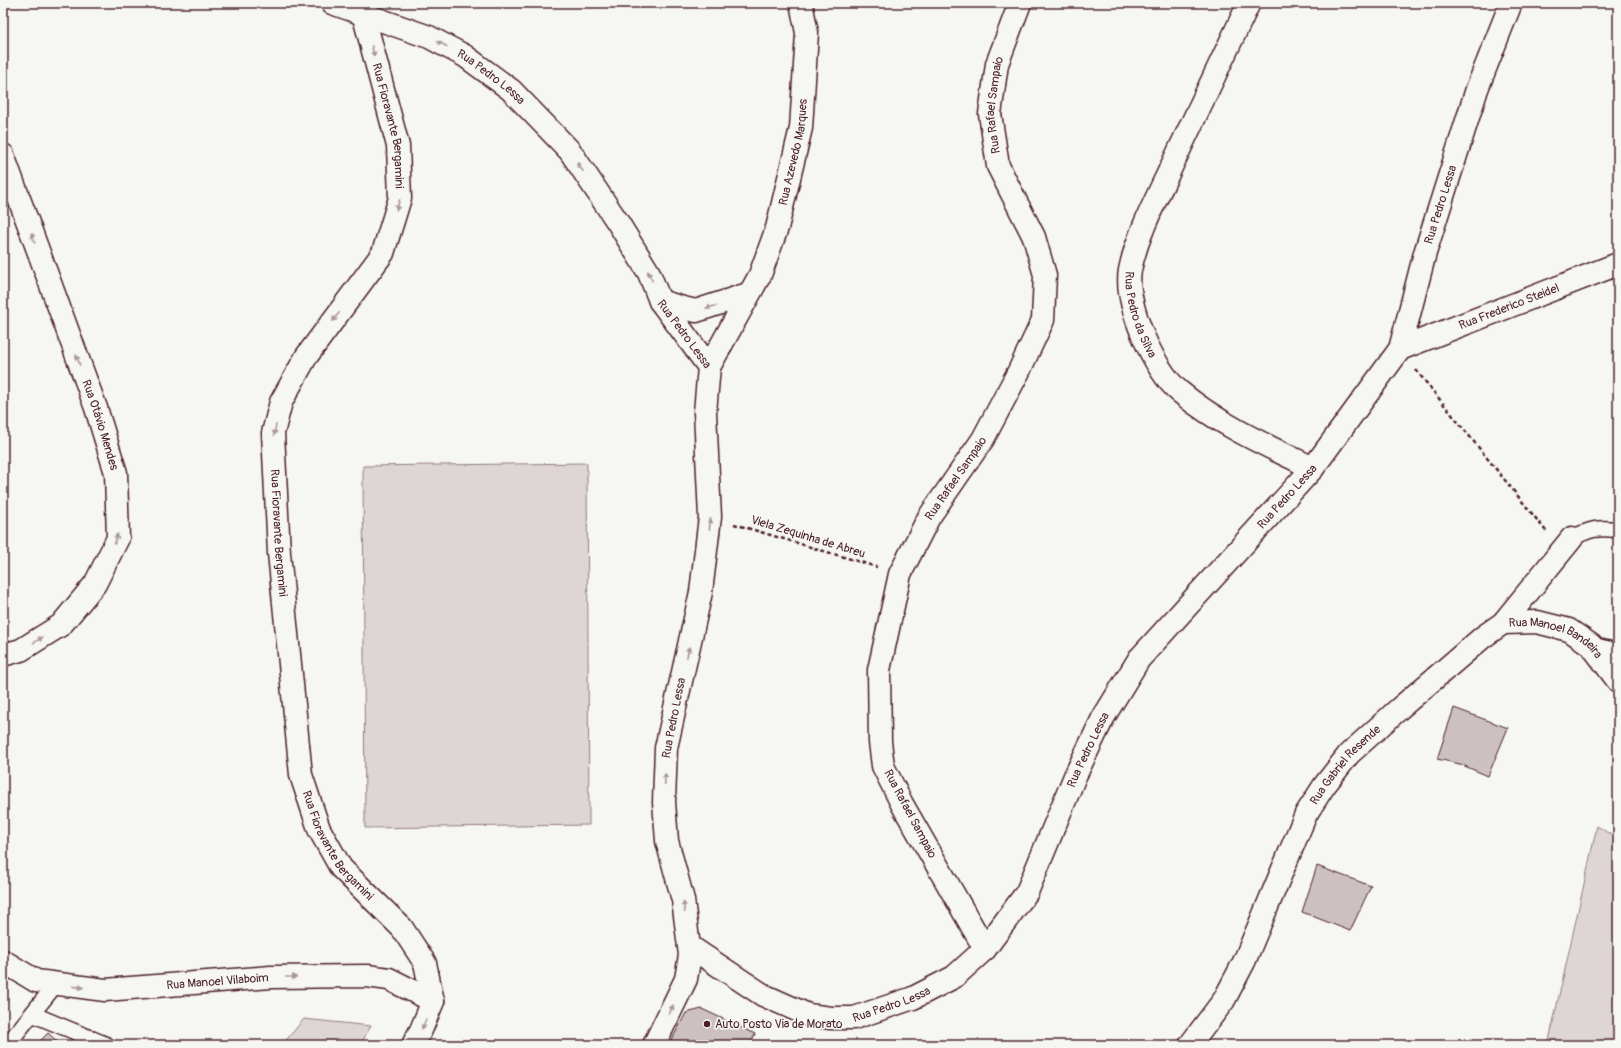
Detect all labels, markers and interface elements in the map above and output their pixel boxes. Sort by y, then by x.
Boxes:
one-way arrow [436,41,448,47]
one-way arrow [370,44,376,57]
street label: Rua Pedro Lessa [455,46,529,108]
street label: Rua Rafael Sampaio [982,54,1007,155]
street label: Rua Fioravante Bergamini [369,61,407,189]
street label: Rua Azevedo Marques [775,98,810,207]
one-way arrow [576,161,584,172]
street label: Rua Pedro Lessa [1421,163,1460,246]
one-way arrow [395,199,401,211]
one-way arrow [30,232,36,244]
one-way arrow [647,270,653,282]
street label: Rua Pedro da Silva [1122,271,1160,361]
street label: Rua Frederico Steidel [1457,280,1562,333]
street label: Rua Pedro Lessa [654,297,715,372]
one-way arrow [705,304,717,310]
one-way arrow [332,312,340,323]
one-way arrow [75,354,81,366]
street label: Rua Otávio Mendes [79,378,122,473]
one-way arrow [271,424,277,436]
street label: Rua Rafael Sampaio [922,433,990,523]
street label: Rua Pedro Lessa [1254,461,1320,532]
street label: Rua Fioravante Bergamini [267,469,291,597]
street label: Viela Zequinha de Abreu [749,512,867,562]
one-way arrow [706,517,713,530]
one-way arrow [113,533,119,546]
street label: Rua Manoel Bandeira [1508,614,1606,662]
one-way arrow [32,636,44,643]
one-way arrow [685,645,691,658]
street label: Rua Pedro Lessa [659,676,689,760]
street label: Rua Pedro Lessa [1064,709,1113,790]
street label: Rua Gabriel Resende [1307,722,1384,807]
street label: Rua Rafael Sampaio [880,767,940,861]
one-way arrow [661,773,668,785]
street label: Rua Fioravante Bergamini [299,789,377,903]
one-way arrow [681,901,687,913]
street label: Rua Manoel Vilaboim [166,970,270,993]
one-way arrow [285,973,297,980]
street label: Rua Pedro Lessa [851,983,933,1025]
one-way arrow [72,984,84,990]
one-way arrow [668,1004,674,1015]
place label: Auto Posto Via de Morato [715,1017,843,1032]
one-way arrow [421,1018,427,1029]
marker: Auto Posto Via de Morato [702,1019,712,1029]

